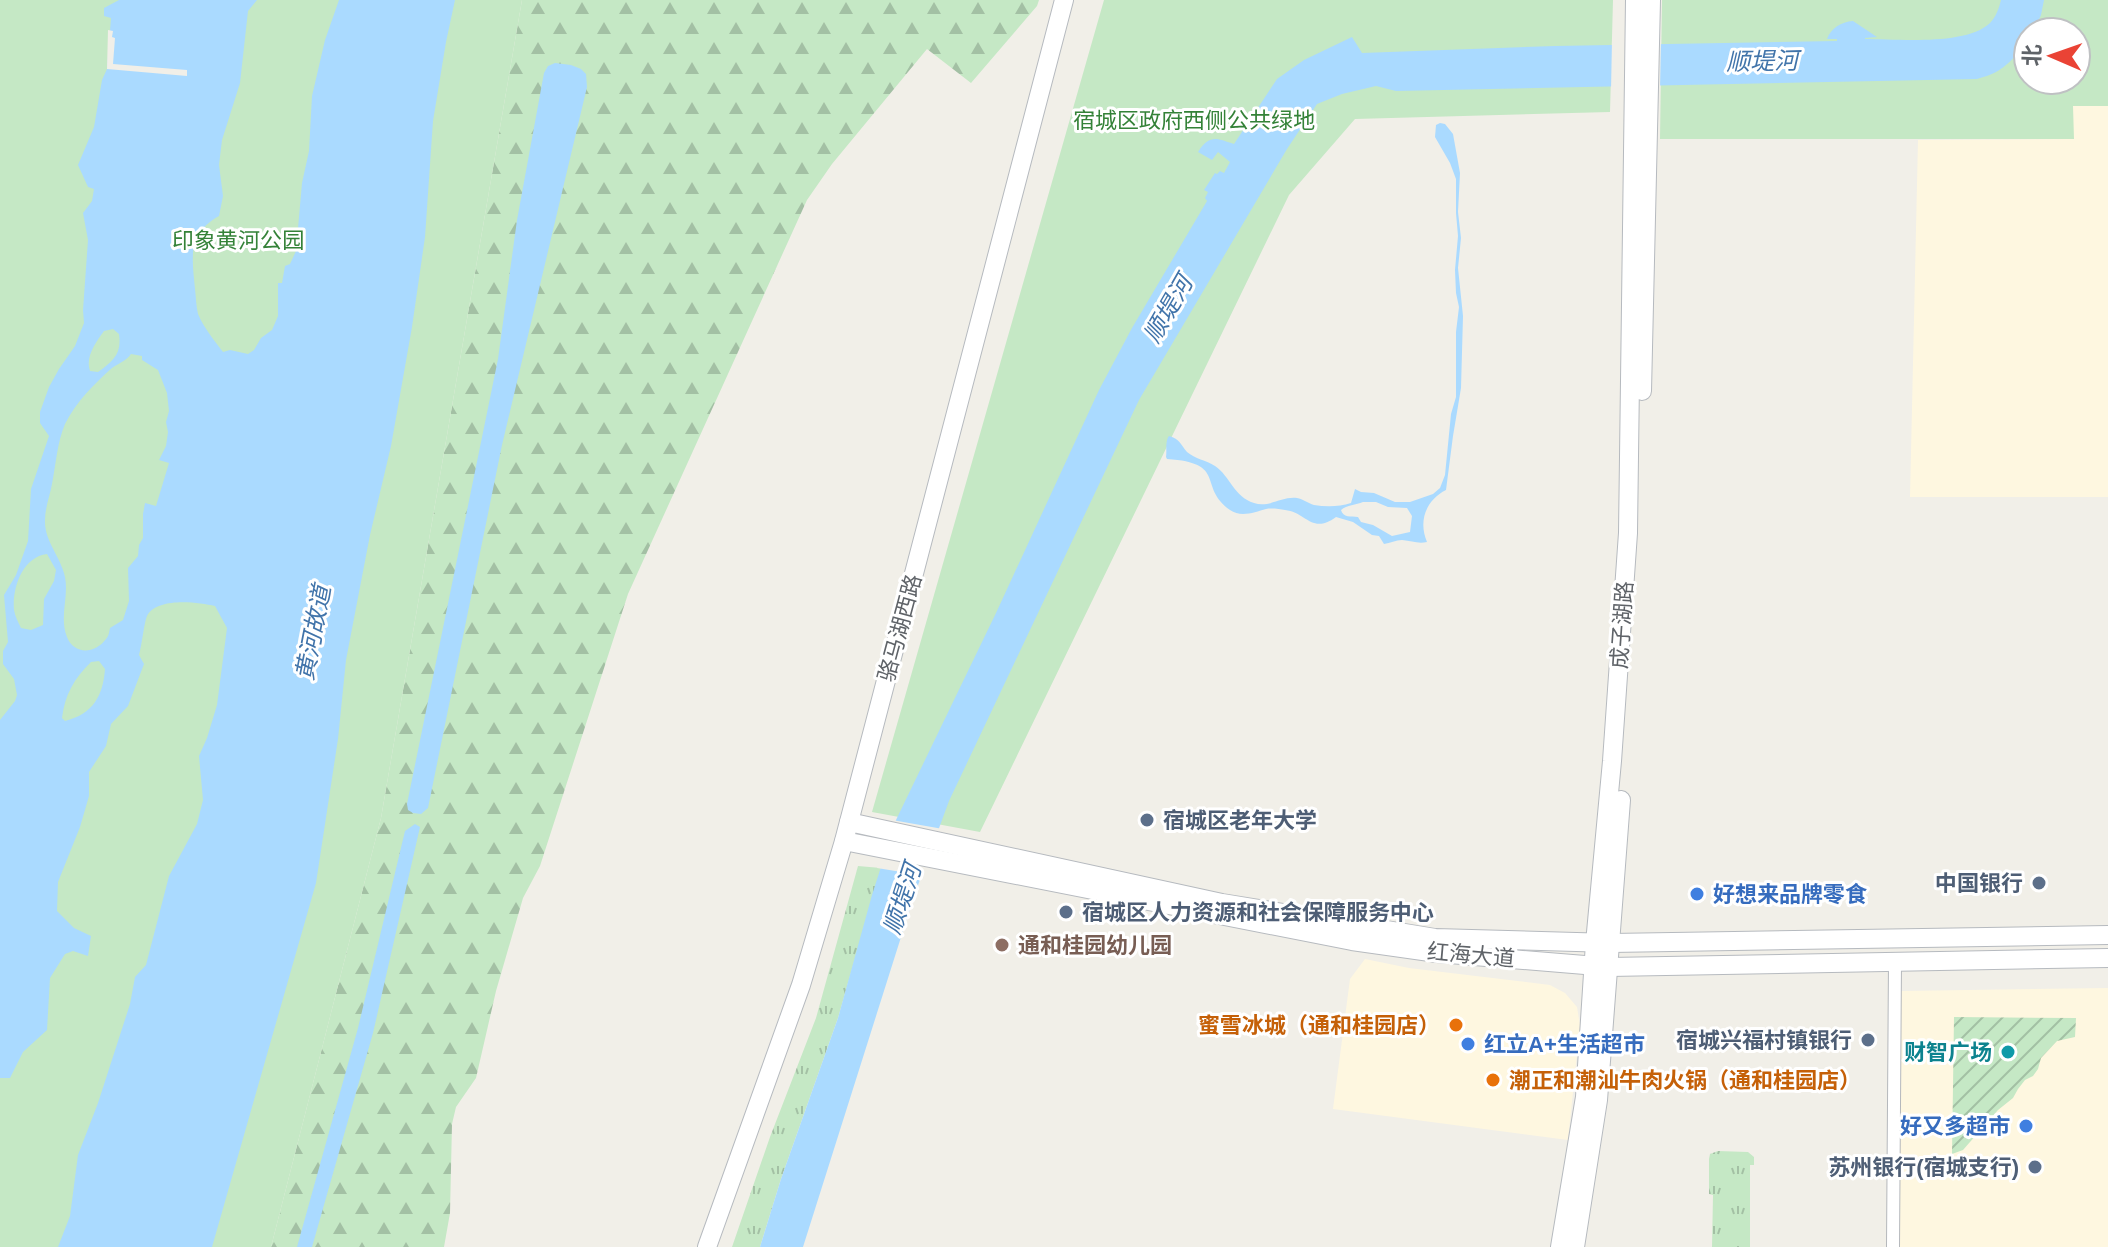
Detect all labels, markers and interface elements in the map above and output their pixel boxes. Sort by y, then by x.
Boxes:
north arrow [2012,16,2092,96]
text: 北 [2020,44,2045,67]
water label: 顺堤河 [1726,47,1802,75]
park label: 宿城区政府西侧公共绿地 [1073,108,1315,133]
park label: 印象黄河公园 [172,228,304,253]
water label: 顺堤河 [1138,268,1200,347]
street label: 骆马湖西路 [874,572,926,684]
water label: 黄河故道 [291,580,336,683]
street label: 成子湖路 [1606,580,1638,670]
place label: 宿城区老年大学 [1163,808,1317,833]
marker: 宿城区老年大学 [1138,811,1156,829]
water label: 顺堤河 [878,857,927,937]
place label: 中国银行 [1935,871,2023,896]
marker: 中国银行 [2030,874,2048,892]
place label: 好想来品牌零食 [1713,882,1867,907]
marker: 好想来品牌零食 [1688,885,1706,903]
place label: 宿城区人力资源和社会保障服务中心 [1082,900,1434,925]
marker: 宿城区人力资源和社会保障服务中心 [1057,903,1075,921]
place label: 通和桂园幼儿园 [1018,933,1172,958]
marker: 通和桂园幼儿园 [993,936,1011,954]
street label: 红海大道 [1426,939,1516,971]
place label: 蜜雪冰城（通和桂园店） [1198,1013,1440,1038]
marker: 蜜雪冰城（通和桂园店） [1447,1016,1465,1034]
place label: 宿城兴福村镇银行 [1676,1028,1852,1053]
marker: 宿城兴福村镇银行 [1859,1031,1877,1049]
place label: 红立A+生活超市 [1484,1032,1645,1057]
marker: 红立A+生活超市 [1459,1035,1477,1053]
place label: 财智广场 [1904,1040,1992,1065]
marker: 财智广场 [1999,1043,2017,1061]
place label: 潮正和潮汕牛肉火锅（通和桂园店） [1509,1068,1861,1093]
marker: 潮正和潮汕牛肉火锅（通和桂园店） [1484,1071,1502,1089]
place label: 好又多超市 [1900,1114,2010,1139]
marker: 好又多超市 [2017,1117,2035,1135]
place label: 苏州银行(宿城支行) [1828,1155,2019,1180]
marker: 苏州银行(宿城支行) [2026,1158,2044,1176]

